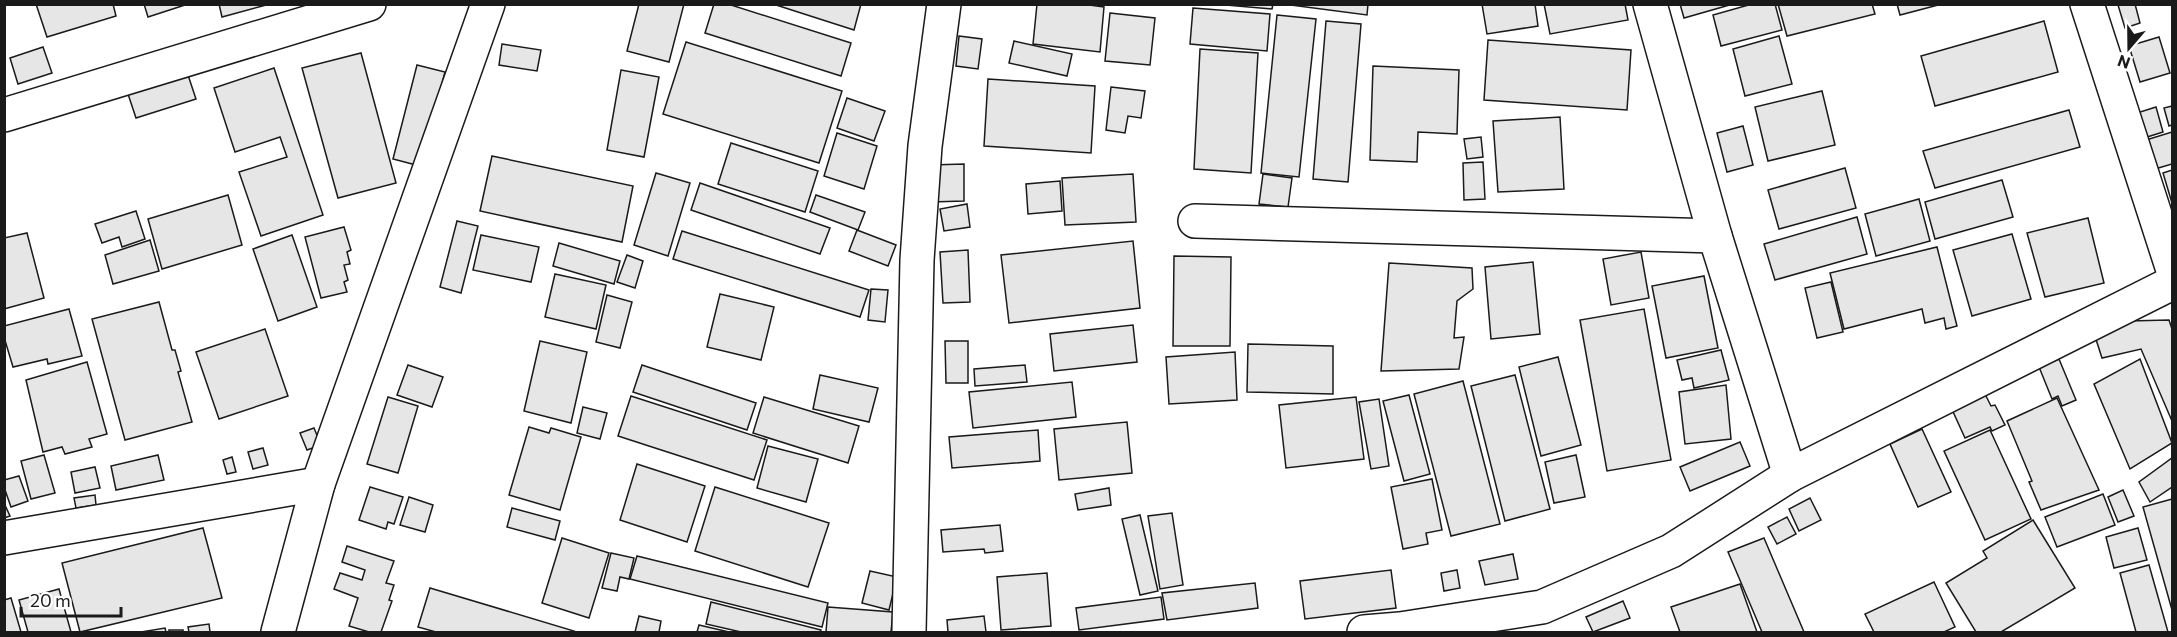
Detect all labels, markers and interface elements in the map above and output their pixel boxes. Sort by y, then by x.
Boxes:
north arrow [2099,18,2159,78]
text: N [2115,52,2133,74]
scale bar [21,580,122,618]
text: 20 m [30,589,71,611]

